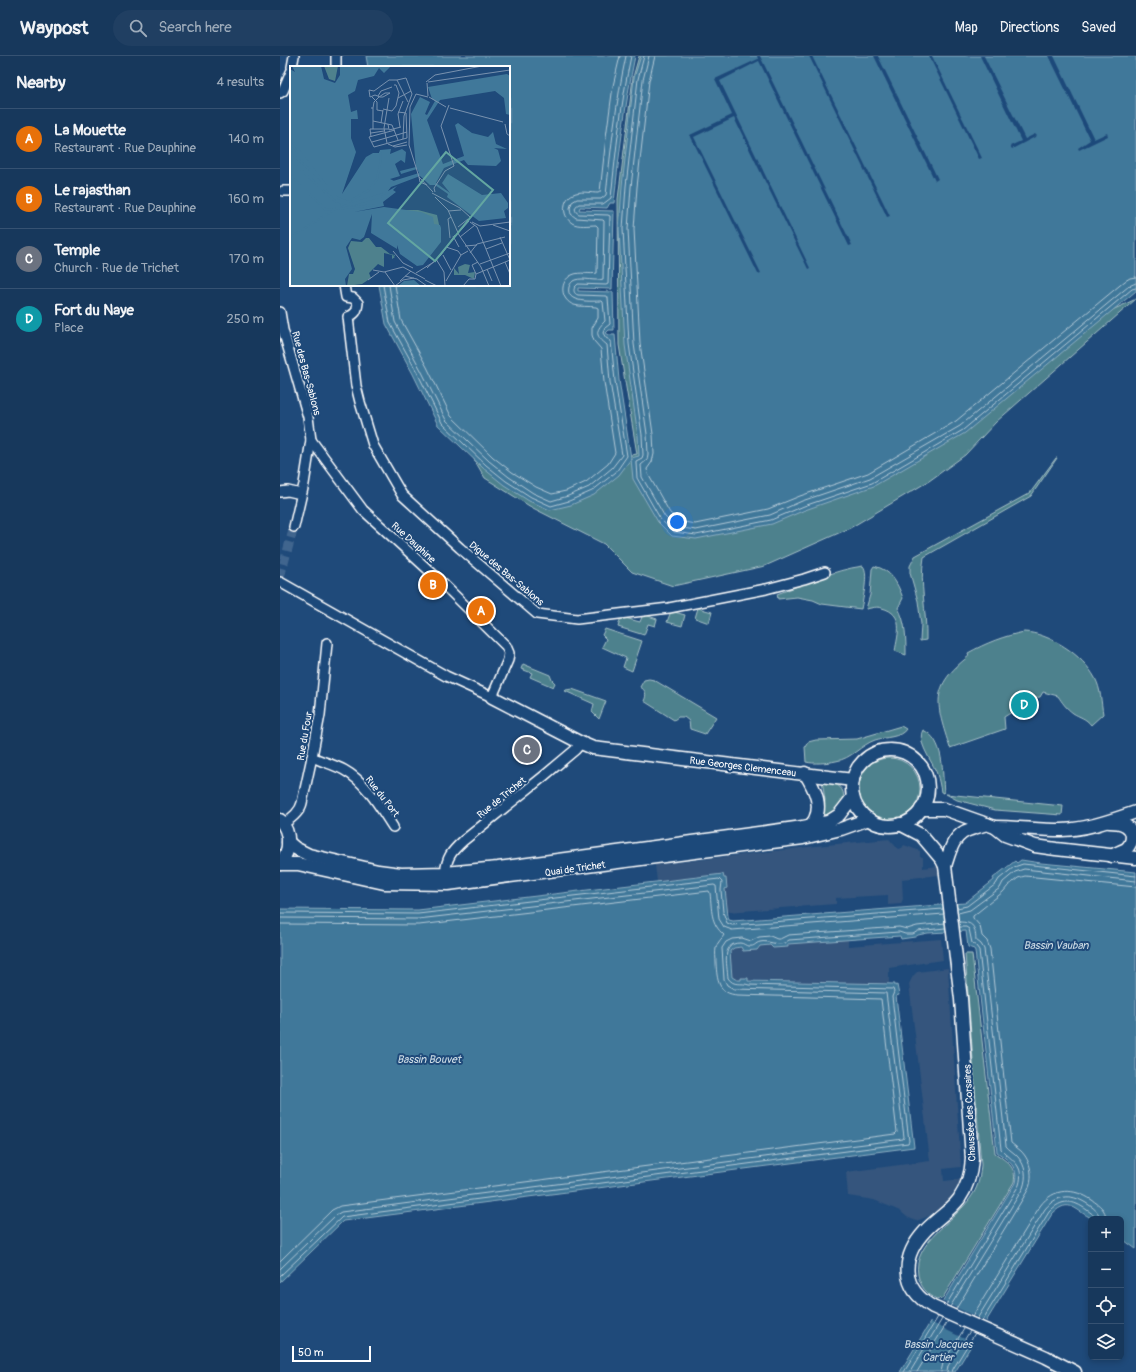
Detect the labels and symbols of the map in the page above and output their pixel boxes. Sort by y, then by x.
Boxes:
inset map [290,66,510,286]
street label: Rue des Bas-Sablons [289,330,323,417]
your location [667,512,687,532]
street label: Rue Dauphine [389,520,438,566]
street label: Digue des Bas-Sablons [467,539,547,609]
pin: B [420,570,446,600]
pin: A [468,596,494,626]
pin: D [1011,690,1037,720]
street label: Rue du Four [295,710,315,762]
pin: C [514,735,540,765]
street label: Rue Georges Clemenceau [689,755,797,779]
street label: Rue du Port [363,774,402,820]
street label: Rue de Trichet [475,774,529,821]
street label: Quai de Trichet [544,859,607,879]
water label: Bassin Vauban [1023,939,1089,952]
water label: Bassin Bouvet [397,1053,463,1066]
street label: Chaussée des Corsaires [961,1064,979,1162]
water label: Bassin Jacques Cartier [904,1338,973,1364]
scale bar [292,1344,371,1363]

